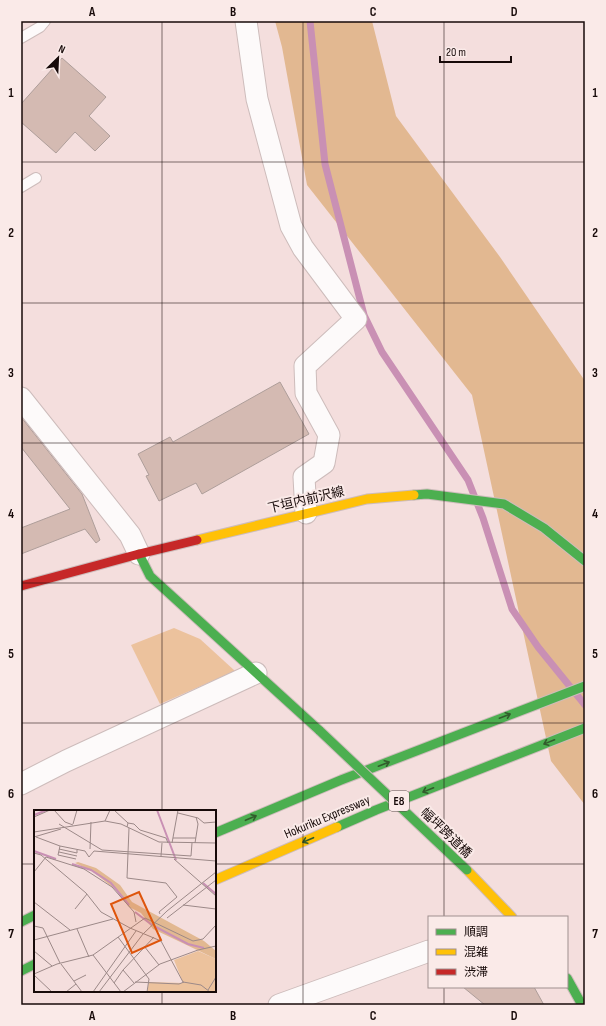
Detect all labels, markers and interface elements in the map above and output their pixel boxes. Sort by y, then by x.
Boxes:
text: A [88,4,96,20]
text: B [230,4,236,20]
text: C [370,4,377,20]
text: D [511,4,518,20]
north arrow [38,38,78,78]
scale bar [440,38,511,64]
text: N [57,42,67,57]
text: 20 m [446,45,466,60]
text: 1 [8,85,14,101]
text: 1 [592,85,598,101]
text: 2 [8,225,14,241]
text: 2 [592,225,598,241]
text: 3 [8,365,14,381]
text: 3 [592,365,598,381]
street label: 下垣内前沢線 [266,483,346,517]
text: 4 [8,506,14,522]
text: 4 [592,506,598,522]
text: 5 [8,646,14,662]
text: 5 [592,646,598,662]
one-way arrow [499,712,511,720]
one-way arrow [543,738,555,746]
one-way arrow [378,759,390,767]
text: 6 [8,786,14,802]
one-way arrow [422,786,434,794]
text: 6 [592,786,598,802]
road number: E8 [389,791,409,811]
street label: Hokuriku Expressway [282,792,372,842]
street label: 幅坪跨道橋 [417,805,475,861]
inset map [34,810,216,992]
one-way arrow [245,814,257,822]
one-way arrow [302,836,314,844]
legend [428,916,568,988]
text: 順調 [464,925,488,940]
text: 7 [8,926,14,942]
text: 7 [592,926,598,942]
text: 混雑 [464,945,488,960]
text: 渋滞 [464,965,488,980]
text: A [88,1008,96,1024]
text: B [230,1008,236,1024]
text: C [370,1008,377,1024]
text: D [511,1008,518,1024]

